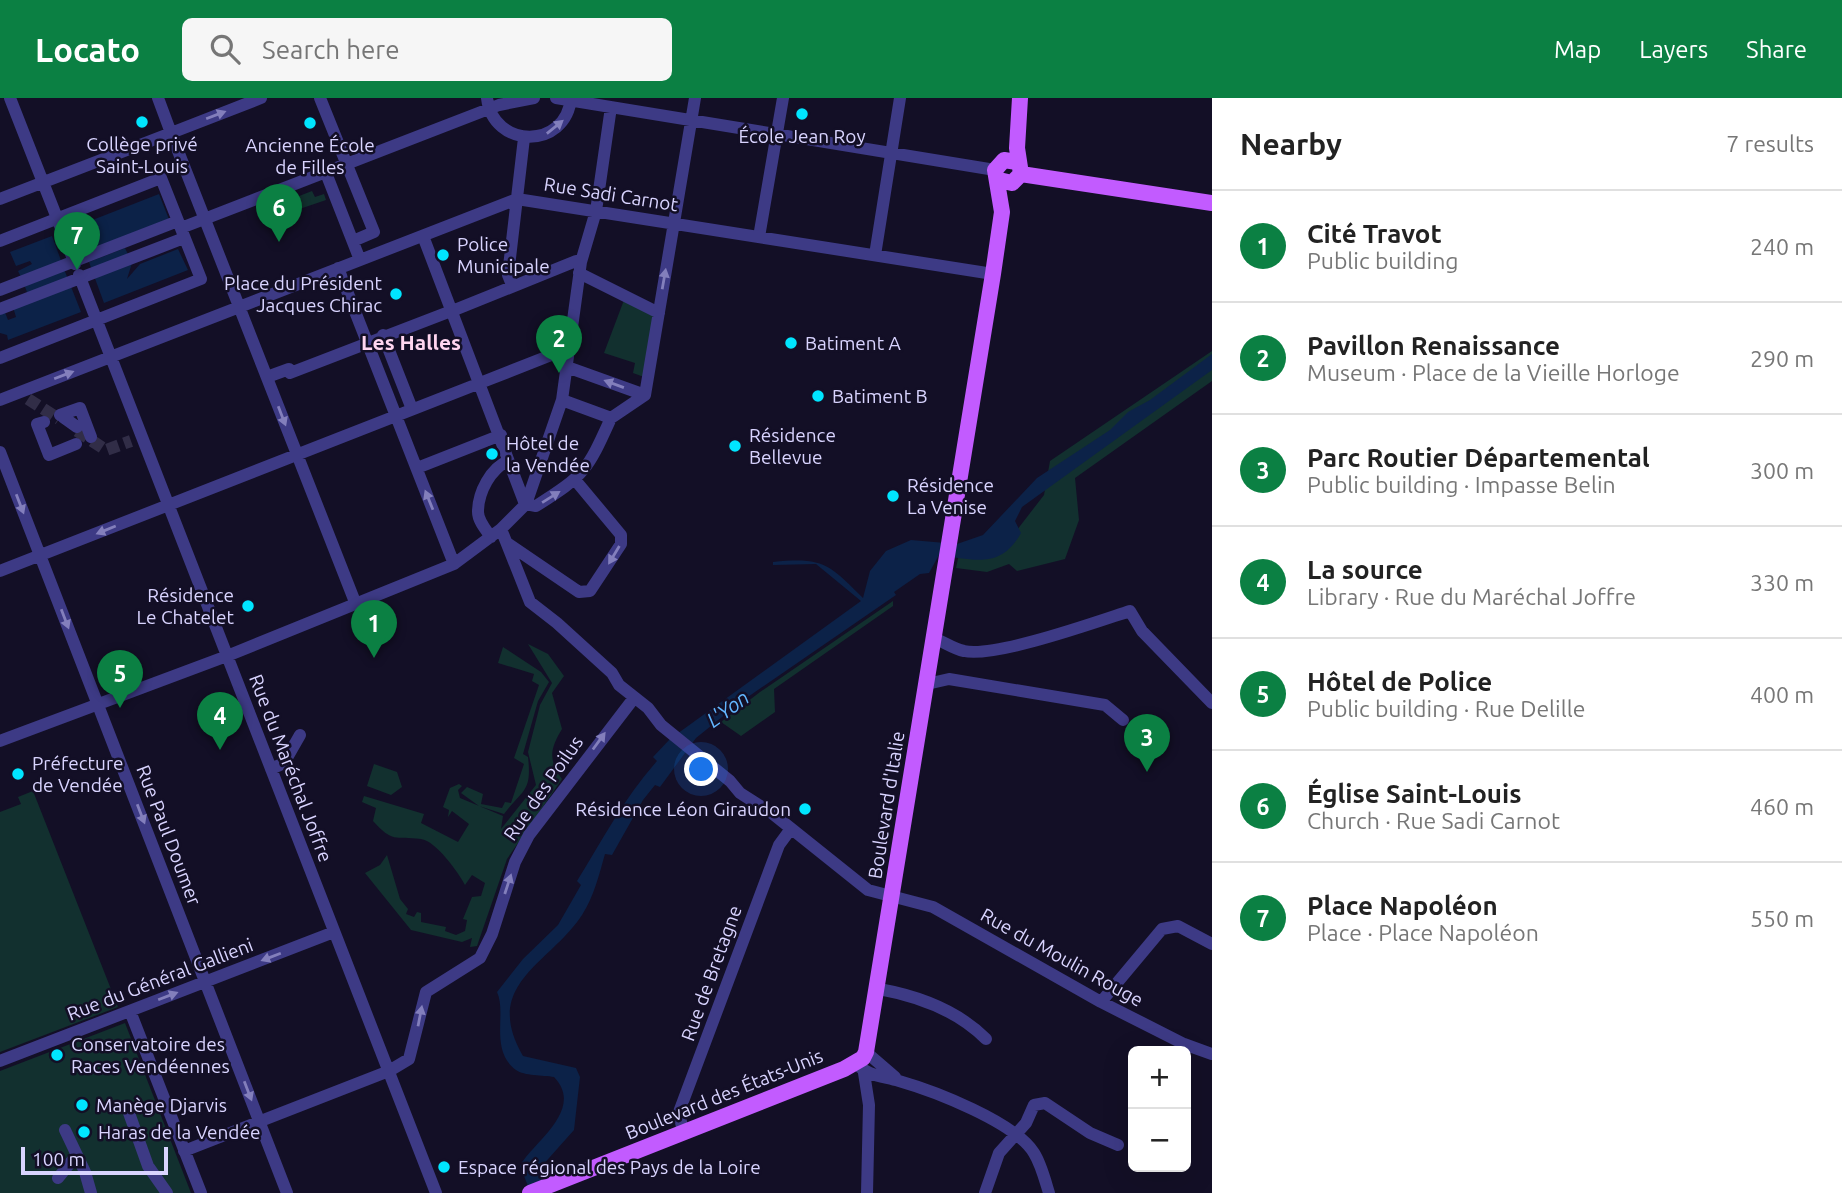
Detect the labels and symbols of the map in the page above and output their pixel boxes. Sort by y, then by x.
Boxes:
marker: École Jean Roy [794,106,810,122]
one-way arrow [206,110,227,121]
marker: Collège privé Saint-Louis [134,114,150,130]
marker: Ancienne École de Filles [302,115,318,131]
one-way arrow [545,119,563,134]
place label: École Jean Roy [738,125,866,147]
place label: Collège privé Saint-Louis [86,133,198,177]
place label: Ancienne École de Filles [245,134,375,178]
street label: Rue Sadi Carnot [542,173,680,216]
pin: 6 [256,184,302,242]
pin: 7 [54,212,100,270]
place label: Police Municipale [457,233,550,277]
marker: Police Municipale [435,247,451,263]
one-way arrow [659,268,670,290]
place label: Place du Président Jacques Chirac [224,272,383,316]
marker: Place du Président Jacques Chirac [388,286,404,302]
pin: 2 [536,315,582,373]
district label: Les Halles [361,330,461,354]
place label: Batiment A [805,332,901,354]
marker: Batiment A [783,335,799,351]
one-way arrow [53,370,74,381]
one-way arrow [604,378,625,389]
place label: Batiment B [832,385,928,407]
marker: Batiment B [810,388,826,404]
one-way arrow [276,406,287,427]
place label: Résidence Bellevue [749,424,836,468]
place label: Hôtel de la Vendée [506,432,590,476]
marker: Résidence Bellevue [727,438,743,454]
marker: Hôtel de la Vendée [484,446,500,462]
place label: Résidence La Venise [907,474,994,518]
marker: Résidence La Venise [885,488,901,504]
one-way arrow [424,490,435,511]
one-way arrow [542,490,561,503]
one-way arrow [15,493,26,514]
one-way arrow [95,524,116,535]
one-way arrow [607,546,620,565]
place label: Résidence Le Chatelet [136,584,235,628]
marker: Résidence Le Chatelet [240,598,256,614]
pin: 1 [351,600,397,658]
one-way arrow [59,609,70,630]
pin: 5 [97,650,143,708]
street label: Rue du Maréchal Joffre [245,671,337,865]
water label: L'Yon [701,685,753,732]
pin: 4 [197,692,243,750]
pin: 3 [1124,714,1170,772]
street label: Boulevard d'Italie [863,730,909,880]
street label: Rue des Poilus [499,731,587,845]
one-way arrow [592,732,606,750]
place label: Préfecture de Vendée [32,752,124,796]
your location [684,752,718,786]
street label: Rue Paul Doumer [132,762,206,908]
marker: Préfecture de Vendée [10,766,26,782]
place label: Résidence Léon Giraudon [575,798,791,820]
marker: Résidence Léon Giraudon [797,801,813,817]
one-way arrow [135,803,146,824]
one-way arrow [503,873,514,894]
street label: Rue de Bretagne [676,902,746,1044]
street label: Rue du Moulin Rouge [977,903,1147,1011]
street label: Rue du Général Gallieni [64,933,256,1025]
one-way arrow [260,951,281,962]
one-way arrow [157,991,178,1002]
one-way arrow [415,1005,426,1027]
place label: Conservatoire des Races Vendéennes [71,1033,230,1077]
street label: Boulevard des États-Unis [622,1044,826,1144]
marker: Conservatoire des Races Vendéennes [49,1047,65,1063]
one-way arrow [242,1081,253,1102]
place label: Manège Djarvis [96,1094,227,1116]
marker: Manège Djarvis [74,1097,90,1113]
place label: Haras de la Vendée [98,1121,260,1143]
marker: Haras de la Vendée [76,1124,92,1140]
scale bar [21,1144,168,1176]
place label: Espace régional des Pays de la Loire [458,1156,761,1178]
marker: Espace régional des Pays de la Loire [436,1159,452,1175]

